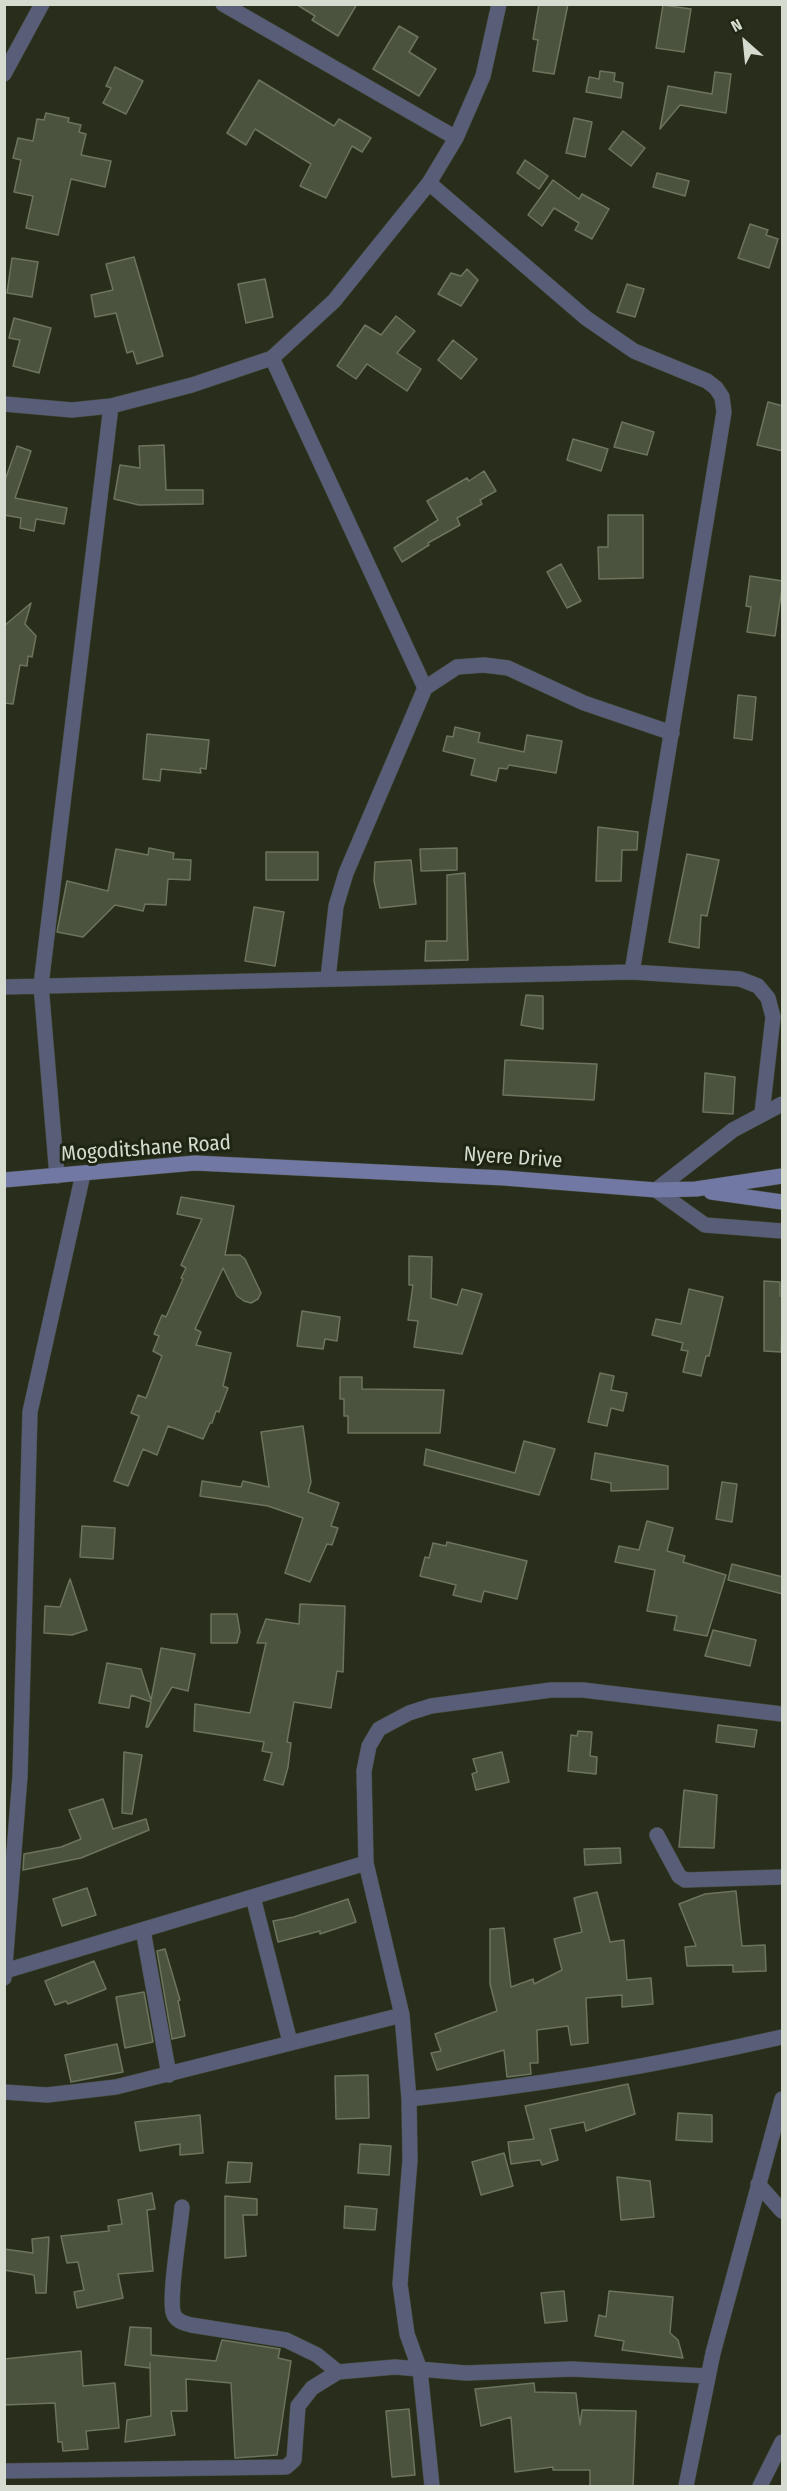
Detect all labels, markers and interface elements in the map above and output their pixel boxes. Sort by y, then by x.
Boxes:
north arrow [715,12,775,72]
text: N [728,15,745,36]
street label: Mogoditshane Road [60,1130,232,1168]
street label: Nyere Drive [463,1142,563,1174]

